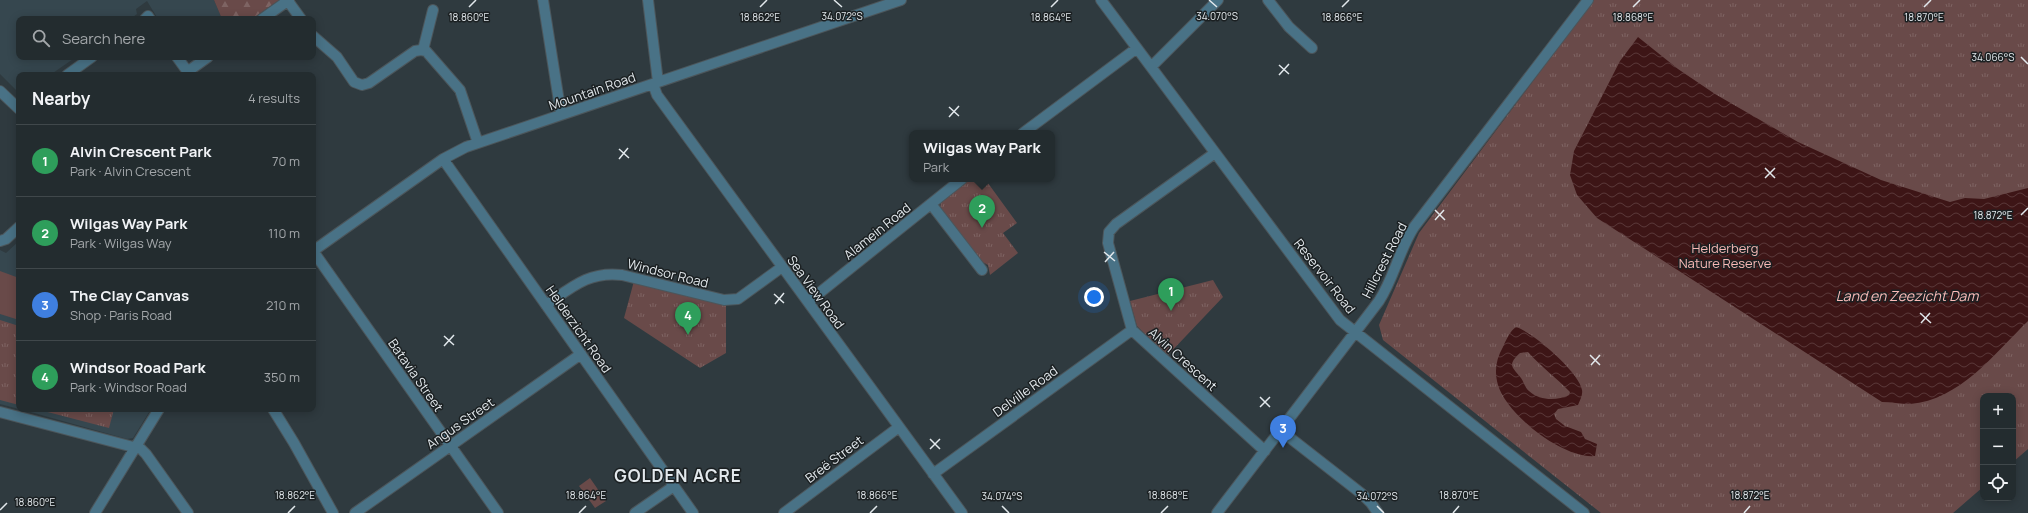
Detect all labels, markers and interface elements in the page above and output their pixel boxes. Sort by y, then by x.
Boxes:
text: 34.072°S [821,9,863,23]
text: 34.070°S [1196,9,1238,23]
text: 18.860°E [449,10,490,24]
text: 18.862°E [740,10,780,24]
text: 18.864°E [1031,10,1071,24]
text: 18.866°E [1322,10,1363,24]
text: 18.868°E [1613,10,1653,24]
text: 18.870°E [1904,10,1944,24]
search box [16,16,316,60]
icon: search [30,27,52,49]
text: Search here [62,28,145,49]
text: 34.066°S [1972,50,2014,64]
street label: Mountain Road [546,68,638,114]
text: Nearby [32,87,90,110]
text: 4 results [248,89,300,107]
popup [909,130,1055,182]
text: Wilgas Way Park [923,137,1041,158]
text: Alvin Crescent Park [70,141,211,162]
text: 1 [42,152,48,170]
text: 70 m [272,152,300,170]
text: Park [923,158,949,176]
text: Park · Alvin Crescent [70,162,191,180]
pin: 2 [969,195,995,228]
street label: Alamein Road [840,198,914,264]
text: 18.872°E [1974,208,2013,222]
text: Wilgas Way Park [70,213,187,234]
street label: Hillcrest Road [1357,219,1411,301]
text: 2 [41,224,49,242]
text: 110 m [268,224,300,242]
text: Park · Wilgas Way [70,234,172,252]
street label: Reservoir Road [1290,235,1360,317]
park label: Helderberg Nature Reserve [1679,239,1772,272]
street label: Sea View Road [783,252,849,332]
street label: Windsor Road [626,254,710,292]
pin: 1 [1158,278,1184,311]
street label: Helderzicht Road [542,282,616,376]
text: The Clay Canvas [70,285,189,306]
water label: Land en Zeezicht Dam [1836,286,1979,305]
your location [1084,287,1104,307]
text: 3 [41,296,49,314]
text: 210 m [266,296,300,314]
pin: 4 [675,302,701,335]
text: Shop · Paris Road [70,306,172,324]
street label: Alvin Crescent [1145,323,1221,395]
street label: Batavia Street [384,335,448,415]
text: Windsor Road Park [70,357,206,378]
street label: Delville Road [989,361,1061,421]
text: 4 [41,368,49,386]
text: 350 m [264,368,300,386]
text: Park · Windsor Road [70,378,187,396]
street label: Angus Street [422,393,498,453]
map controls [1980,393,2016,501]
button: + [1980,393,2016,429]
pin: 3 [1270,415,1296,448]
button: − [1980,429,2016,465]
street label: Breë Street [801,431,867,487]
district label: GOLDEN ACRE [614,464,742,487]
button: locate [1980,465,2016,501]
text: 18.862°E [275,488,315,502]
text: 18.864°E [566,488,606,502]
text: 18.866°E [857,488,898,502]
text: 18.868°E [1148,488,1188,502]
text: 18.870°E [1439,488,1479,502]
text: 18.872°E [1731,488,1770,502]
text: 34.074°S [981,489,1023,503]
text: 34.072°S [1356,489,1398,503]
text: 18.860°E [15,495,56,509]

